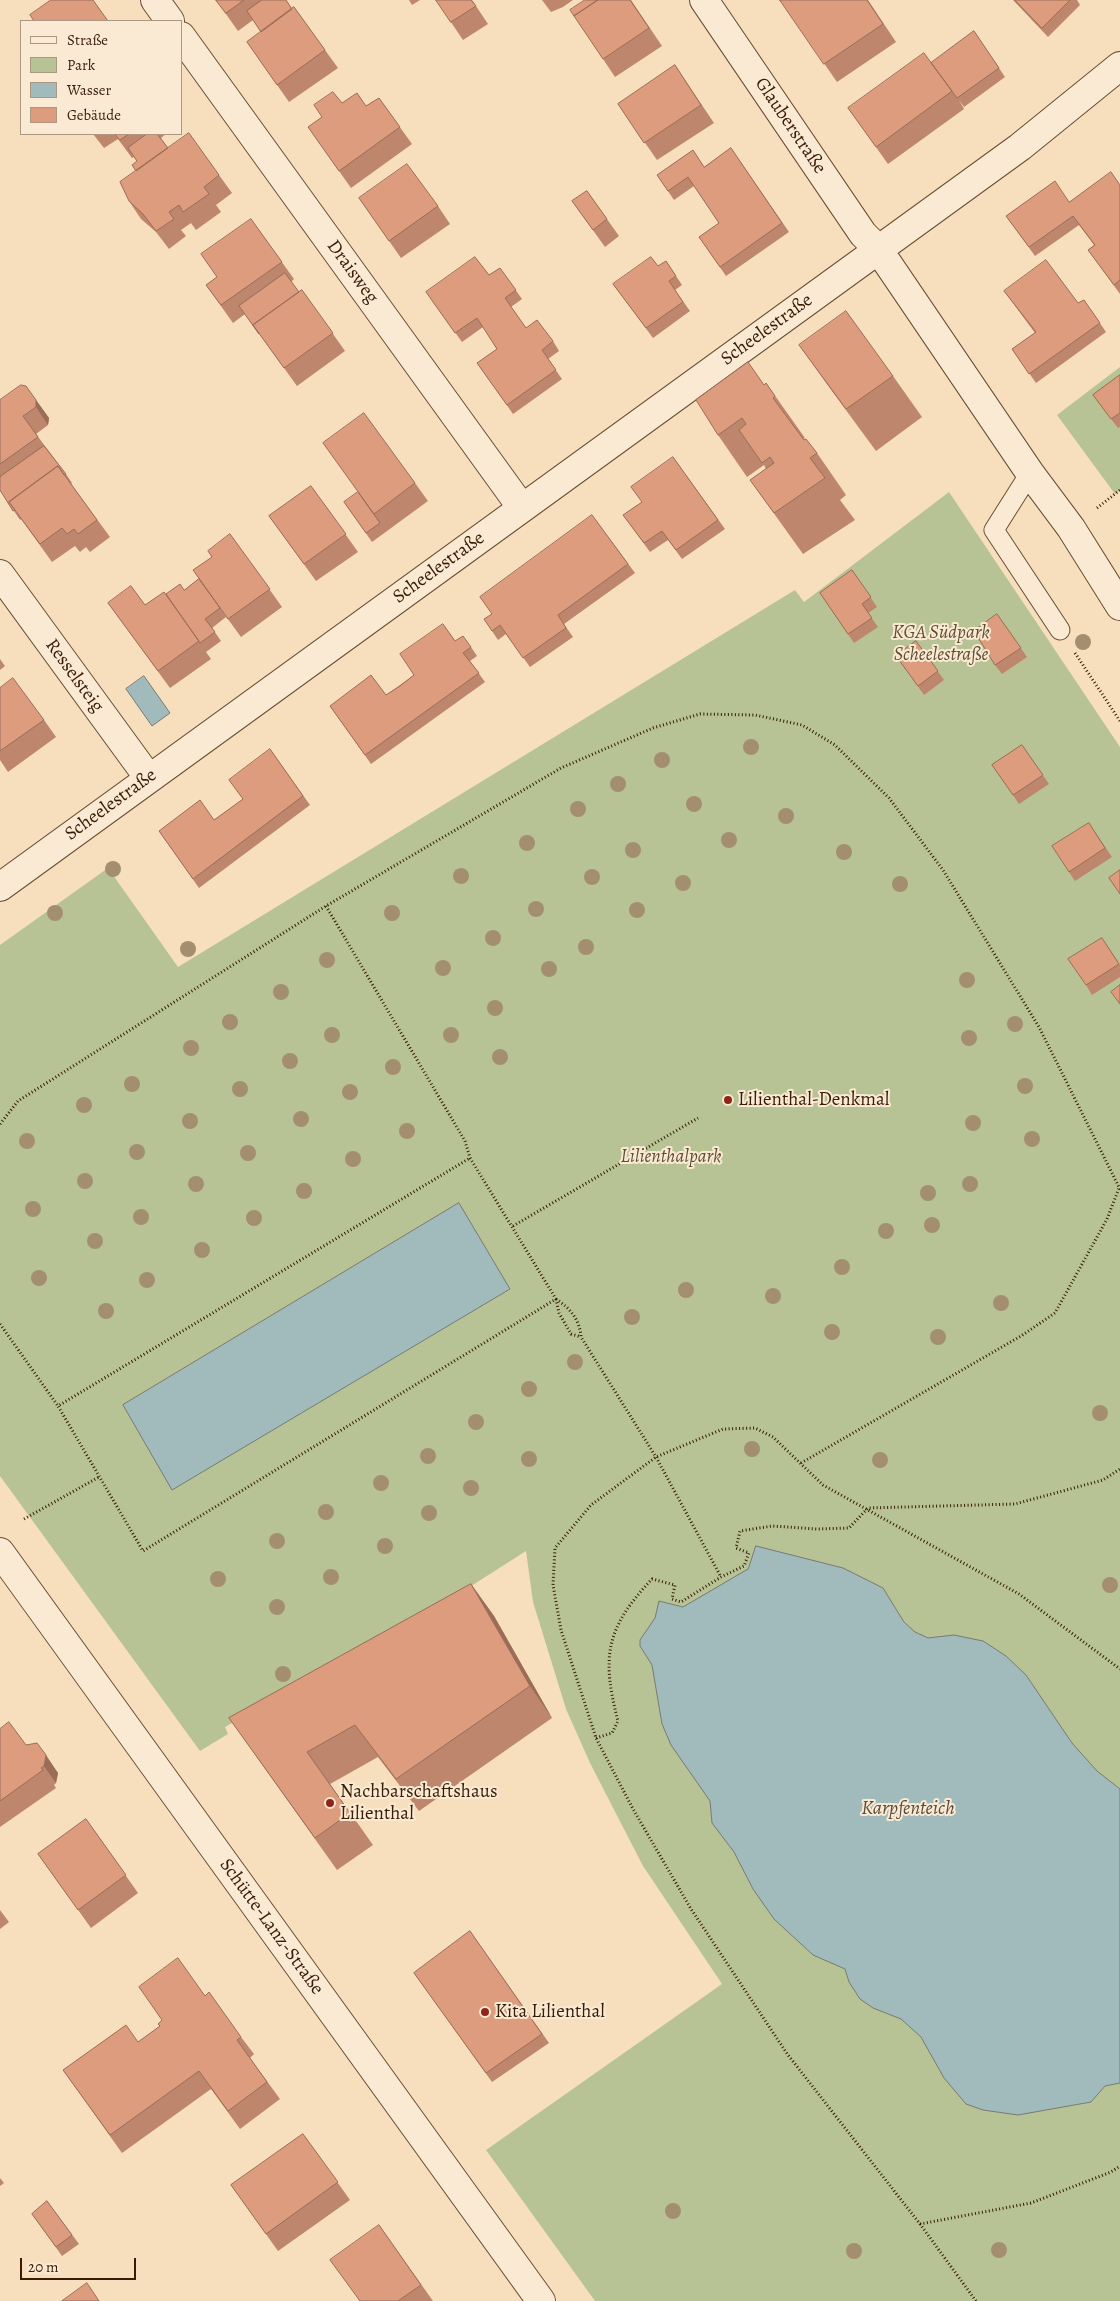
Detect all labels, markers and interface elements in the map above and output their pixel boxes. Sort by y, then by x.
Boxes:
legend [20,20,182,135]
text: Straße [67,30,108,50]
text: Park [67,55,95,75]
street label: Glauberstraße [749,73,831,179]
text: Wasser [67,80,111,100]
text: Gebäude [67,105,121,125]
street label: Draisweg [321,236,383,308]
street label: Scheelestraße [717,289,817,371]
street label: Scheelestraße [389,527,489,609]
park label: KGA Südpark Scheelestraße [892,622,990,666]
street label: Resselsteig [40,635,108,717]
street label: Scheelestraße [61,764,161,846]
place label: Lilienthal-Denkmal [738,1089,889,1111]
marker: Lilienthal-Denkmal [722,1094,734,1106]
park label: Lilienthalpark [620,1146,722,1168]
place label: Nachbarschaftshaus Lilienthal [340,1781,498,1825]
marker: Nachbarschaftshaus Lilienthal [324,1797,336,1809]
water label: Karpfenteich [861,1797,955,1821]
street label: Schütte-Lanz-Straße [214,1854,328,2000]
place label: Kita Lilienthal [495,2001,605,2023]
marker: Kita Lilienthal [479,2006,491,2018]
scale bar [22,2248,139,2280]
text: 20 m [28,2257,59,2277]

